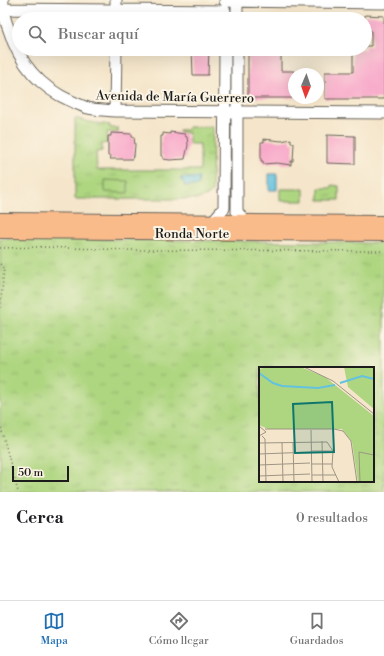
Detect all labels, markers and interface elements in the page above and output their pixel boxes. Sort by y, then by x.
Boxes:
search box [12,12,372,56]
icon: search [26,23,48,45]
text: Buscar aquí [58,25,139,44]
north arrow [288,68,324,104]
street label: Avenida de María Guerrero [95,88,254,106]
street label: Ronda Norte [155,226,230,242]
inset map [259,367,374,482]
scale bar [12,464,69,483]
text: 50 m [18,466,43,480]
text: Cerca [16,507,64,529]
text: 0 resultados [296,510,368,526]
tab: Mapa [41,610,68,648]
tab: Cómo llegar [149,610,209,648]
tab: Guardados [290,610,343,648]

